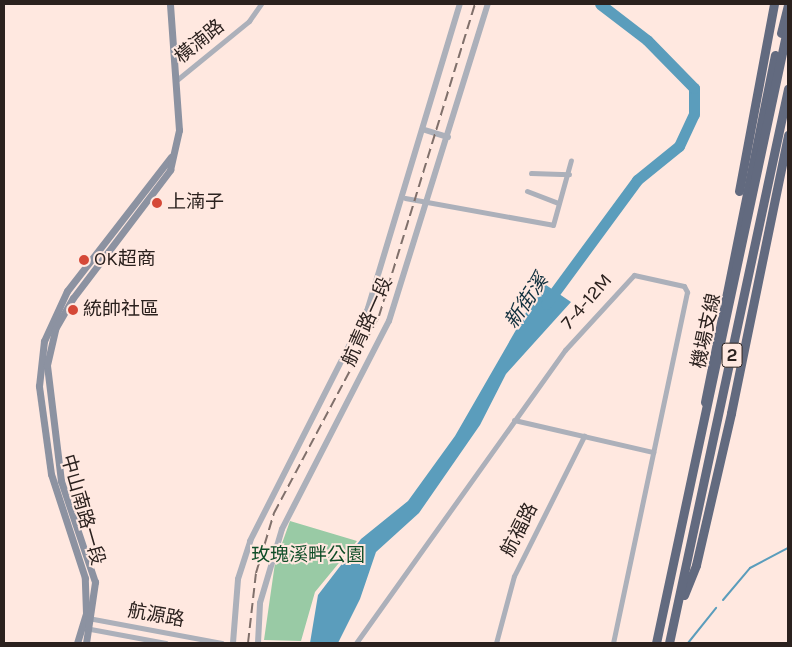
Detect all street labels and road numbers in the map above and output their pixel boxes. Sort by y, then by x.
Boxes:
street label: 橫湳路 [171,15,229,69]
street label: 7-4-12M [557,270,617,334]
street label: 航青路一段 [338,274,398,370]
street label: 機場支線 [688,291,726,371]
road number: 2 [721,340,743,370]
street label: 中山南路一段 [55,452,109,568]
street label: 航福路 [497,499,543,561]
street label: 航源路 [126,600,186,632]

